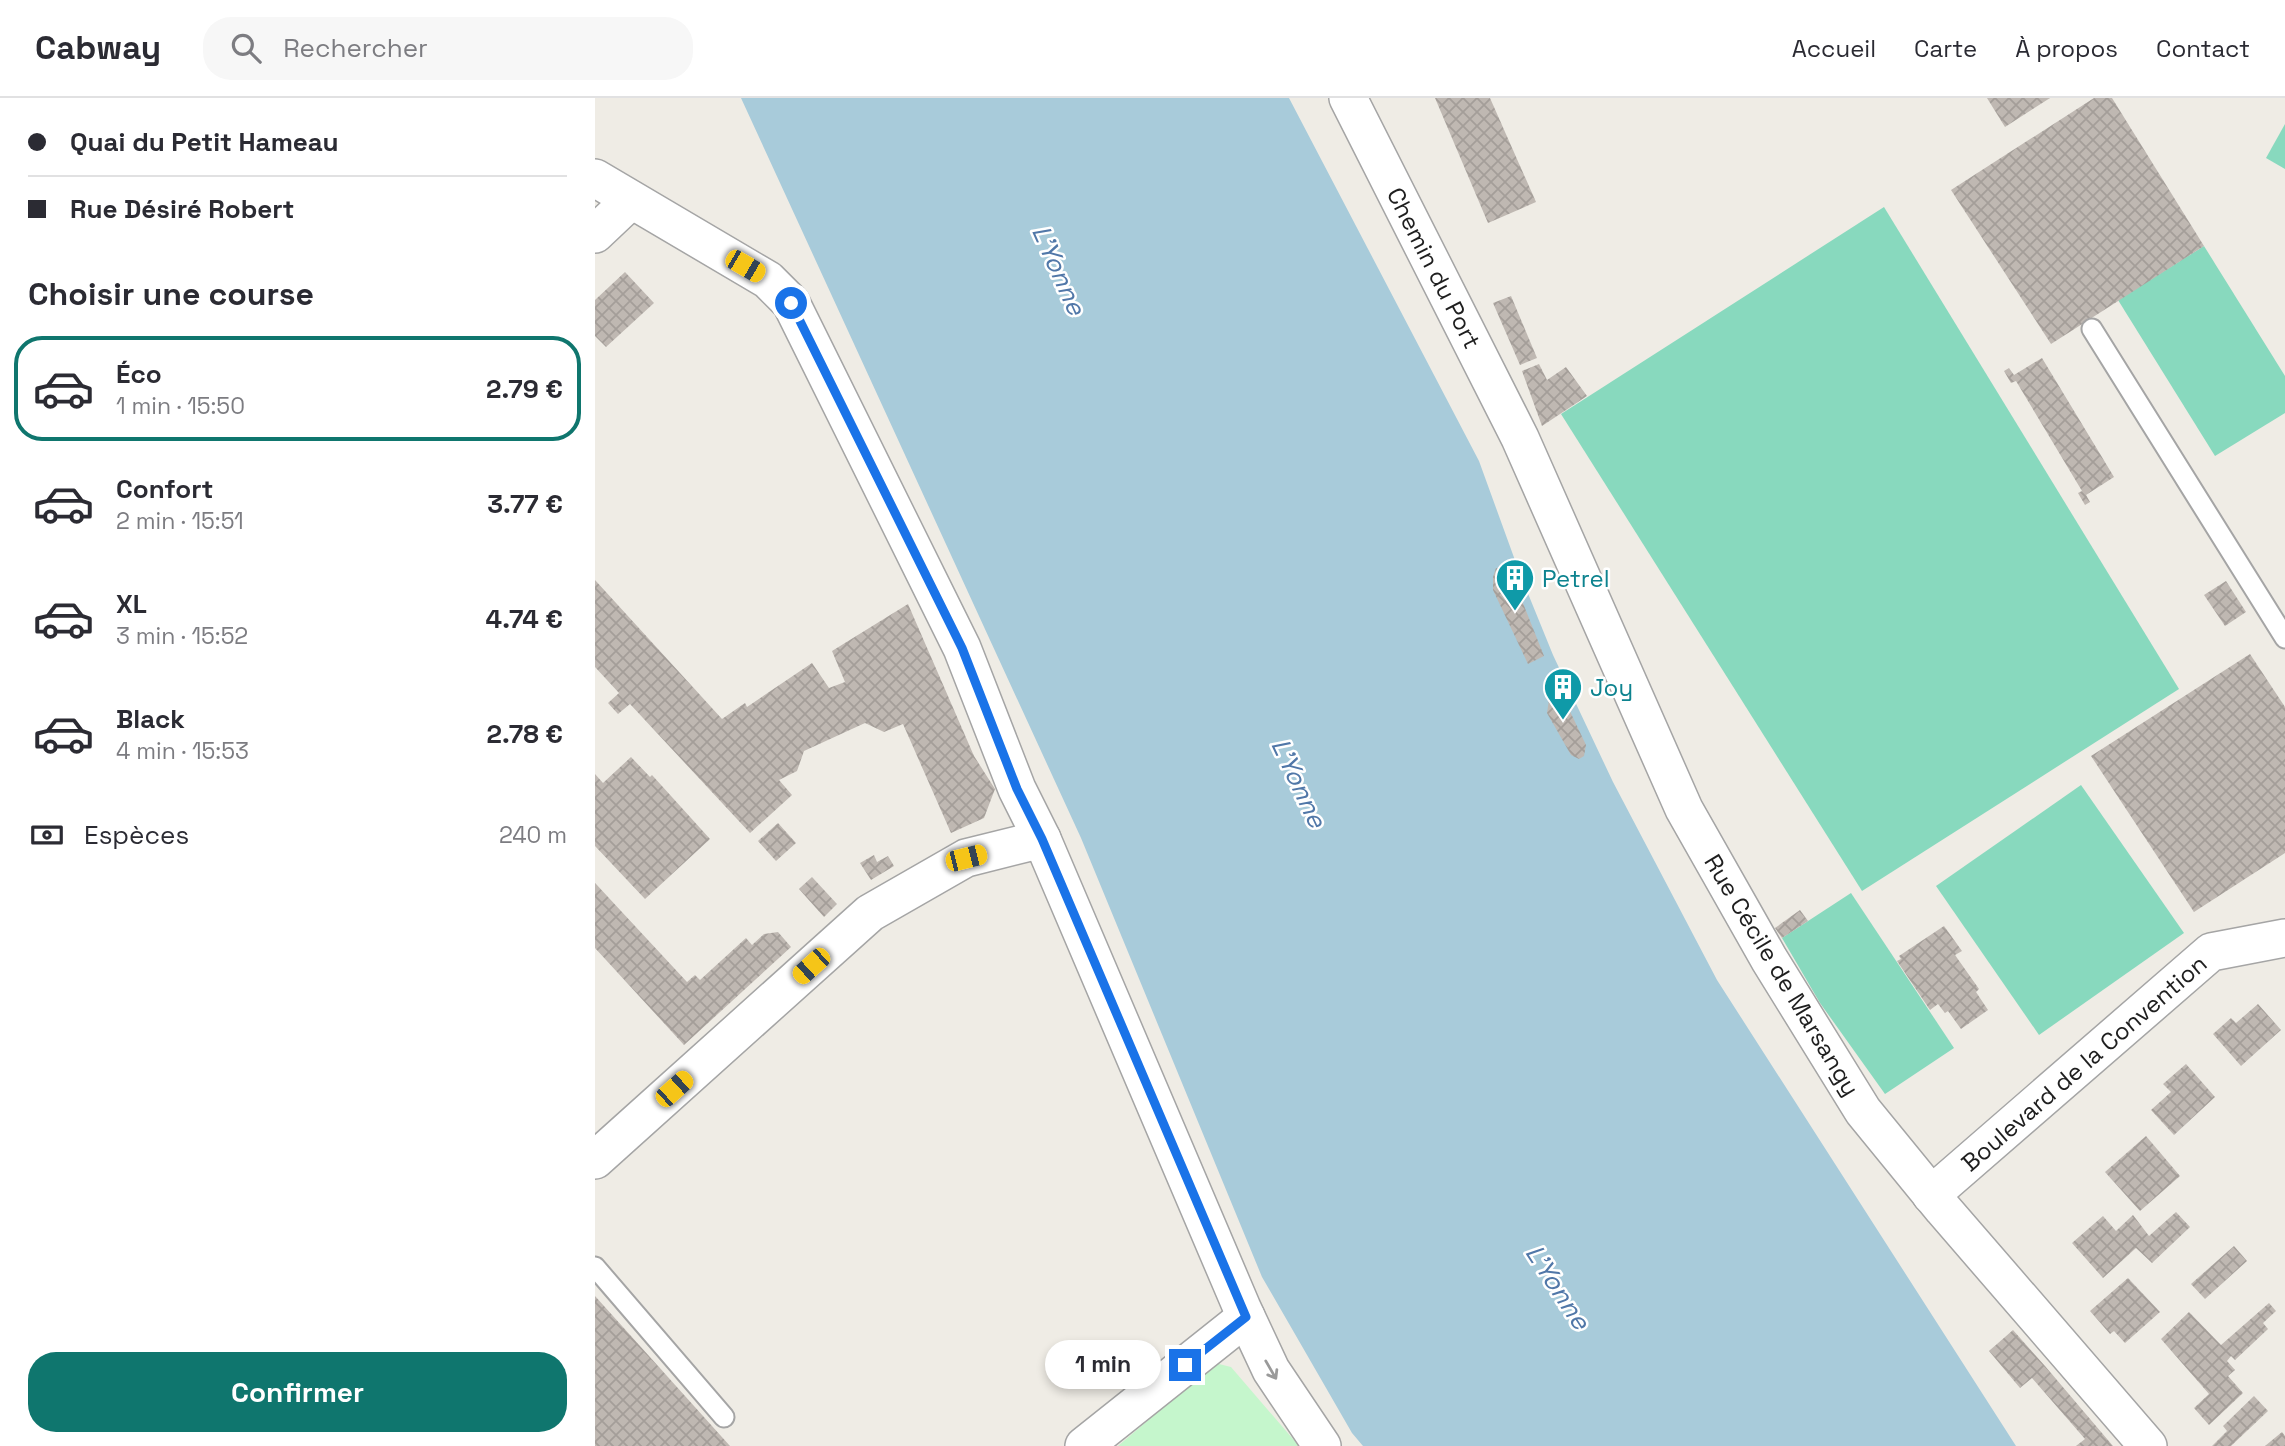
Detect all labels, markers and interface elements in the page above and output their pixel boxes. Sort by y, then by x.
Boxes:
search box [203,17,693,80]
text: Cabway [35,27,161,69]
icon: search [227,29,265,67]
text: Rechercher [283,31,428,65]
text: Accueil [1792,33,1876,64]
text: Carte [1914,33,1977,64]
text: À propos [2015,33,2118,64]
text: Contact [2156,33,2250,64]
text: Quai du Petit Hameau [70,125,339,159]
street label: Chemin du Port [1380,182,1488,354]
text: Rue Désiré Robert [70,192,294,226]
water label: L'Yonne [1024,220,1094,322]
car [722,246,769,286]
text: Choisir une course [28,274,314,314]
route start [775,287,807,319]
icon: car [32,357,95,420]
text: Éco [116,357,162,391]
text: 2.79 € [486,372,563,406]
text: 1 min · 15:50 [116,391,245,421]
icon: car [32,472,95,535]
text: Confort [116,472,213,506]
text: 3.77 € [487,487,563,521]
text: 2 min · 15:51 [116,506,244,536]
building icon: Petrel [1494,557,1536,612]
place label: Petrel [1542,563,1610,594]
icon: car [32,587,95,650]
text: XL [116,587,147,621]
text: 4.74 € [486,602,563,636]
text: 3 min · 15:52 [116,621,248,651]
building icon: Joy [1542,666,1584,721]
place label: Joy [1590,672,1633,703]
icon: car [32,702,95,765]
text: Black [116,702,185,736]
text: 2.78 € [486,717,563,751]
water label: L'Yonne [1264,733,1335,835]
text: 4 min · 15:53 [116,736,249,766]
icon: cash [28,816,66,854]
text: Espèces [84,818,189,852]
text: 240 m [499,820,567,850]
car [944,843,989,873]
street label: Rue Cécile de Marsangy [1697,848,1867,1102]
car [789,944,834,988]
street label: Boulevard de la Convention [1955,948,2213,1178]
car [652,1067,697,1111]
water label: L'Yonne [1518,1238,1599,1337]
callout: 1 min [1045,1340,1161,1390]
text: 1 min [1075,1349,1131,1379]
route end [1169,1349,1201,1381]
button: Confirmer [28,1352,567,1432]
one-way arrow [1265,1359,1278,1380]

